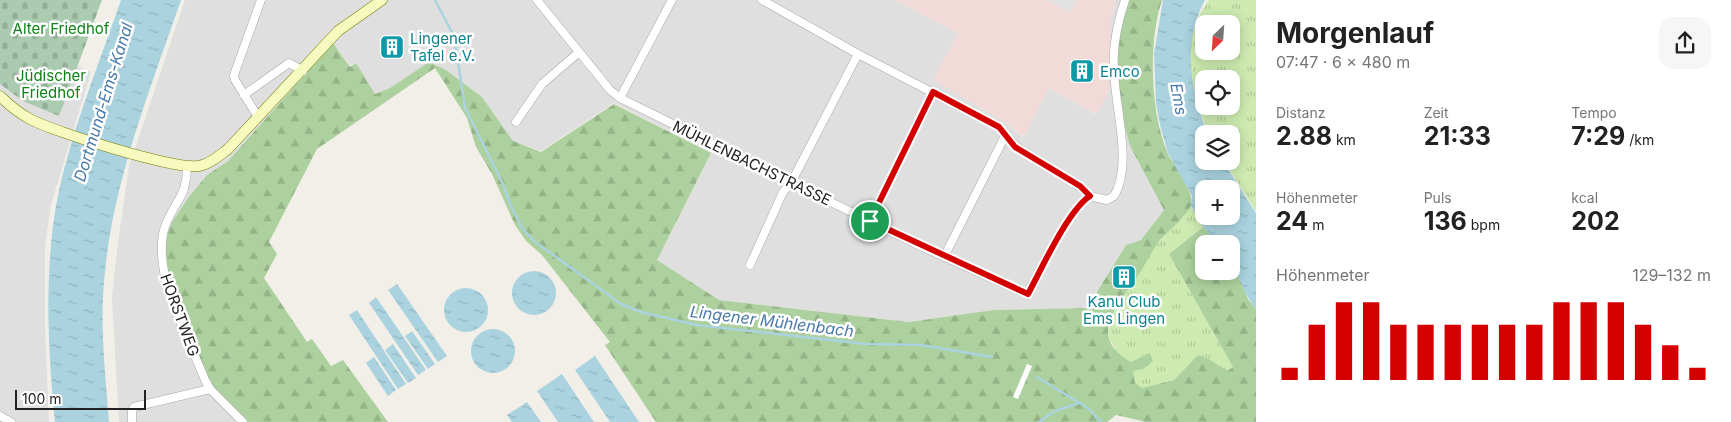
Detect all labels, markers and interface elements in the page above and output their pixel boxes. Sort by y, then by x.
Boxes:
north arrow [1195,15,1240,60]
map controls [1195,15,1240,280]
text: Morgenlauf [1276,16,1434,50]
button: share [1659,17,1711,69]
park label: Alter Friedhof [13,19,110,38]
water label: Dortmund-Ems-Kanal [69,20,137,184]
place label: Lingener Tafel e.V. [410,29,475,65]
building icon: Lingener Tafel e.V. [379,34,405,60]
text: 07:47 · 6 × 480 m [1276,52,1410,72]
building icon: Emco [1069,58,1095,84]
place label: Emco [1100,62,1140,81]
park label: Jüdischer Friedhof [16,66,86,102]
button: locate [1195,70,1240,115]
water label: Ems [1166,81,1192,117]
text: Distanz [1276,104,1325,121]
text: Zeit [1424,104,1449,121]
text: Tempo [1571,104,1617,121]
street label: MÜHLENBACHSTRASSE [670,116,834,210]
text: 2.88 [1276,121,1332,151]
text: 21:33 [1424,121,1491,151]
text: 7:29 [1571,121,1625,151]
button: layers [1195,125,1240,170]
text: km [1332,131,1356,148]
text: /km [1625,131,1654,148]
button: + [1195,180,1240,225]
text: Höhenmeter [1276,189,1358,206]
text: Puls [1424,189,1452,206]
text: kcal [1571,189,1598,206]
pin [849,200,891,242]
text: 24 [1276,206,1308,236]
text: 136 [1424,206,1467,236]
text: 202 [1571,206,1620,236]
icon: arrive [856,207,884,235]
text: m [1308,216,1324,233]
text: bpm [1467,216,1500,233]
button: − [1195,235,1240,280]
building icon: Kanu Club Ems Lingen [1111,264,1137,290]
text: Höhenmeter [1276,265,1370,285]
text: 129–132 m [1632,265,1711,285]
street label: HORSTWEG [156,271,204,359]
place label: Kanu Club Ems Lingen [1083,292,1165,328]
water label: Lingener Mühlenbach [689,301,855,341]
scale bar [15,387,146,410]
text: 100 m [22,390,62,407]

